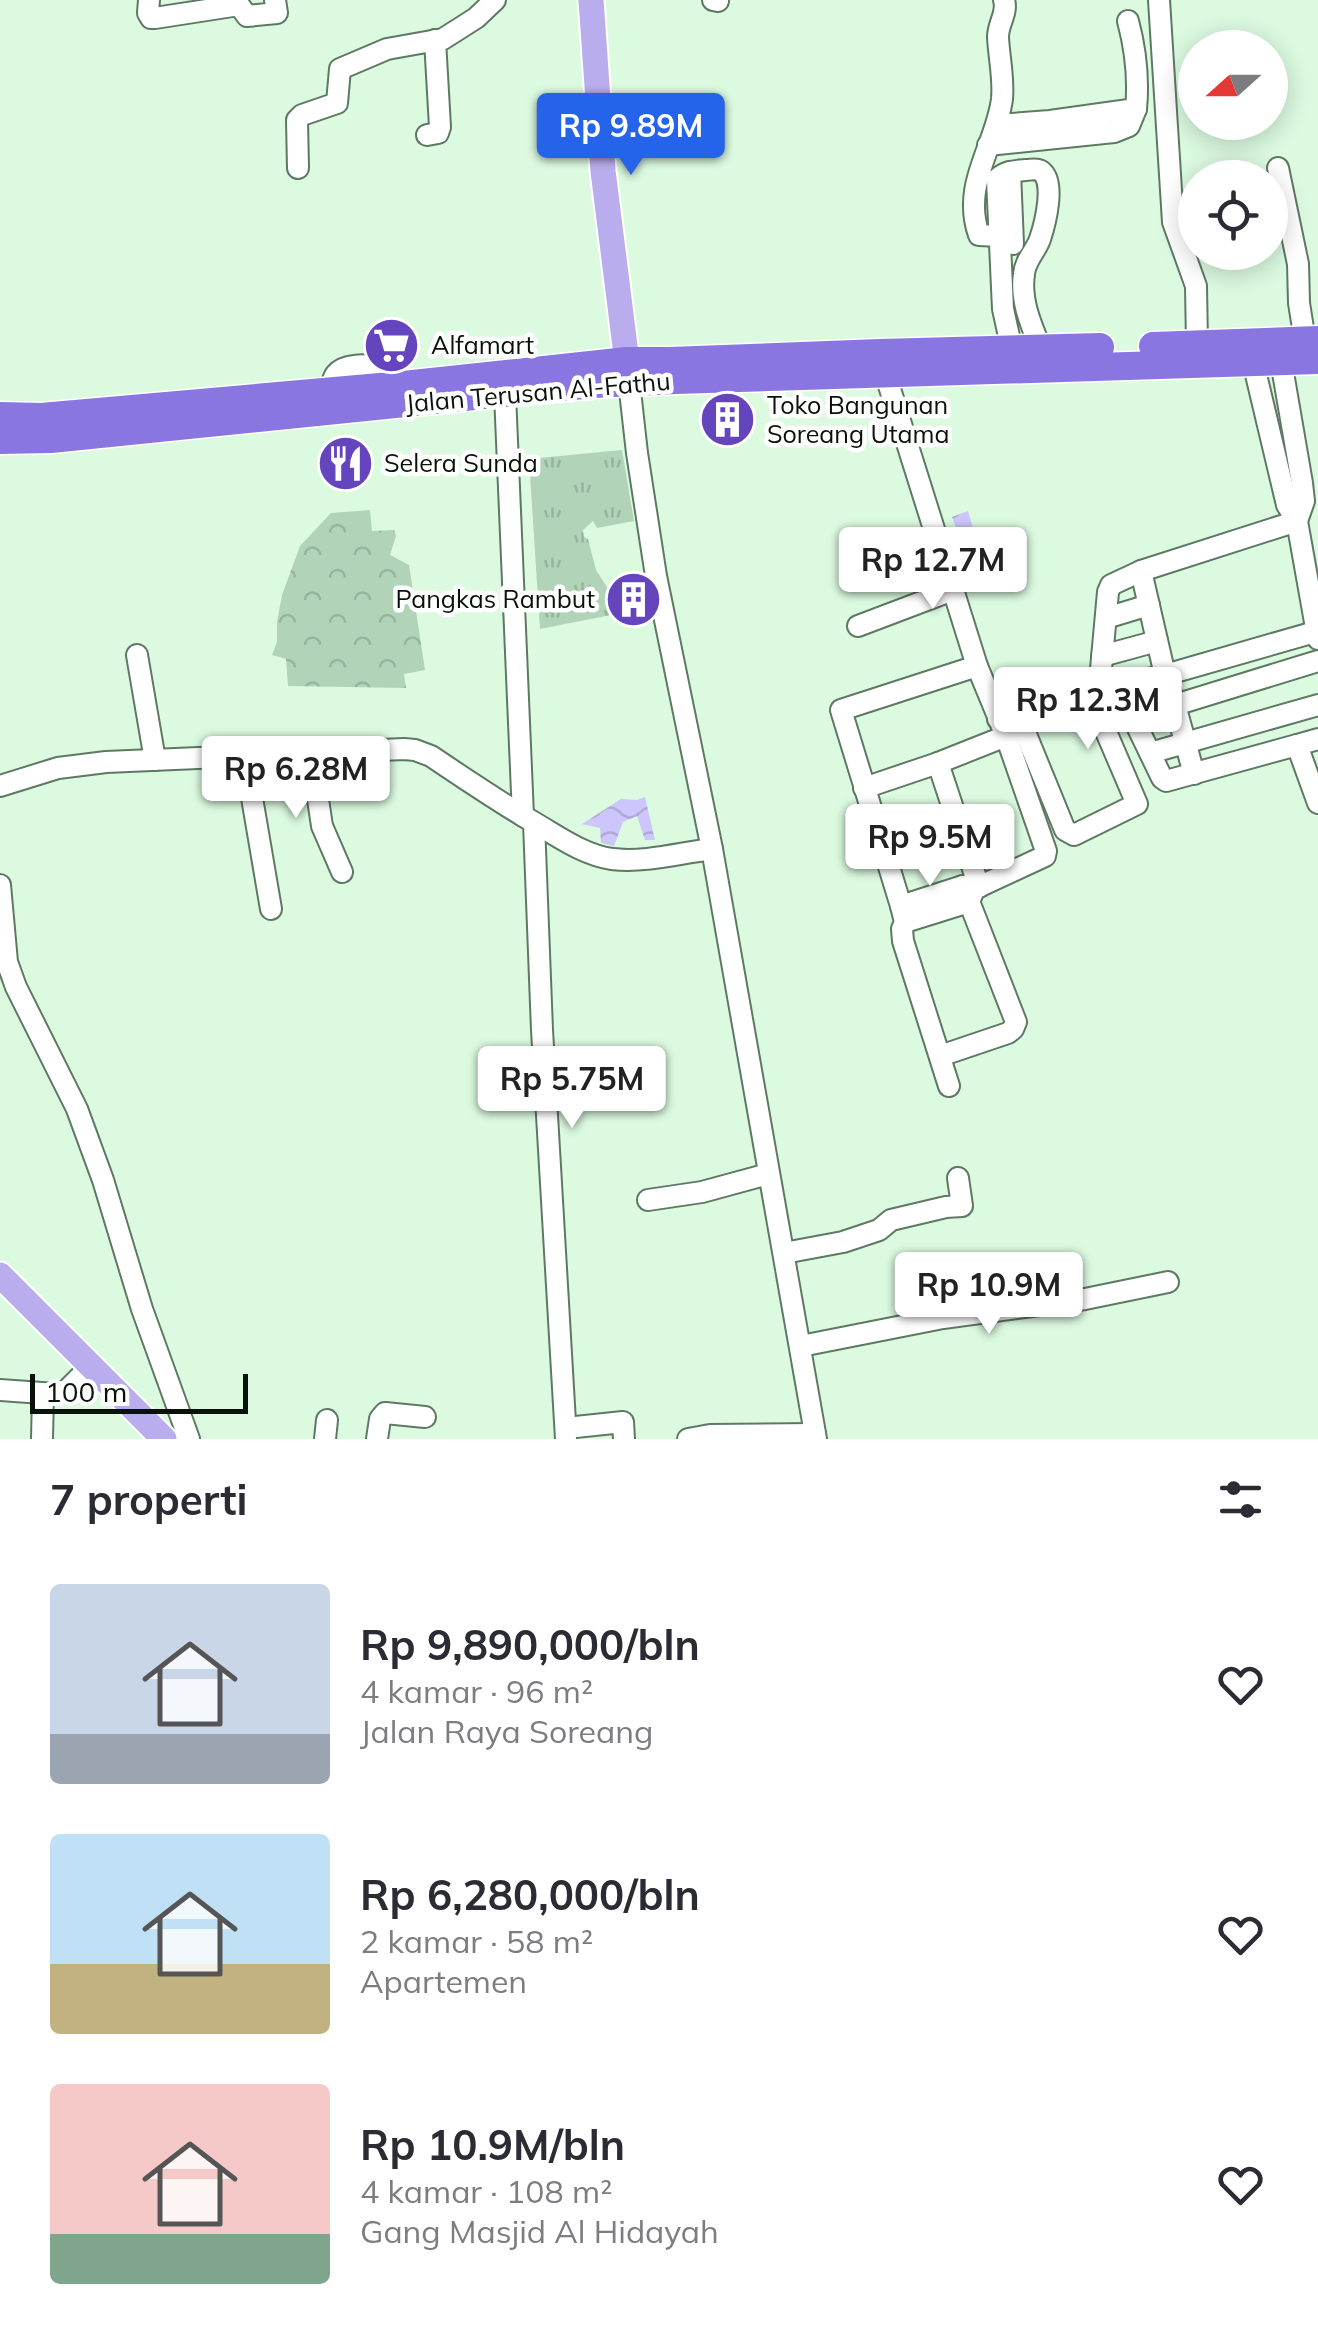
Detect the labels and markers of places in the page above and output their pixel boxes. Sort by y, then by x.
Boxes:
pin: Rp 9.89M [528,93,734,178]
supermarket icon: Alfamart [362,315,422,375]
place label: Alfamart [431,329,534,360]
building icon: Toko Bangunan Soreang Utama [698,389,758,449]
place label: Toko Bangunan Soreang Utama [767,389,950,449]
restaurant icon: Selera Sunda [315,433,375,493]
place label: Selera Sunda [384,447,538,478]
pin: Rp 12.7M [830,527,1036,612]
building icon: Pangkas Rambut [604,569,664,629]
place label: Pangkas Rambut [396,583,595,614]
pin: Rp 12.3M [985,667,1191,752]
pin: Rp 6.28M [193,736,399,821]
pin: Rp 9.5M [838,804,1022,889]
pin: Rp 5.75M [469,1046,675,1131]
pin: Rp 10.9M [886,1252,1092,1337]

